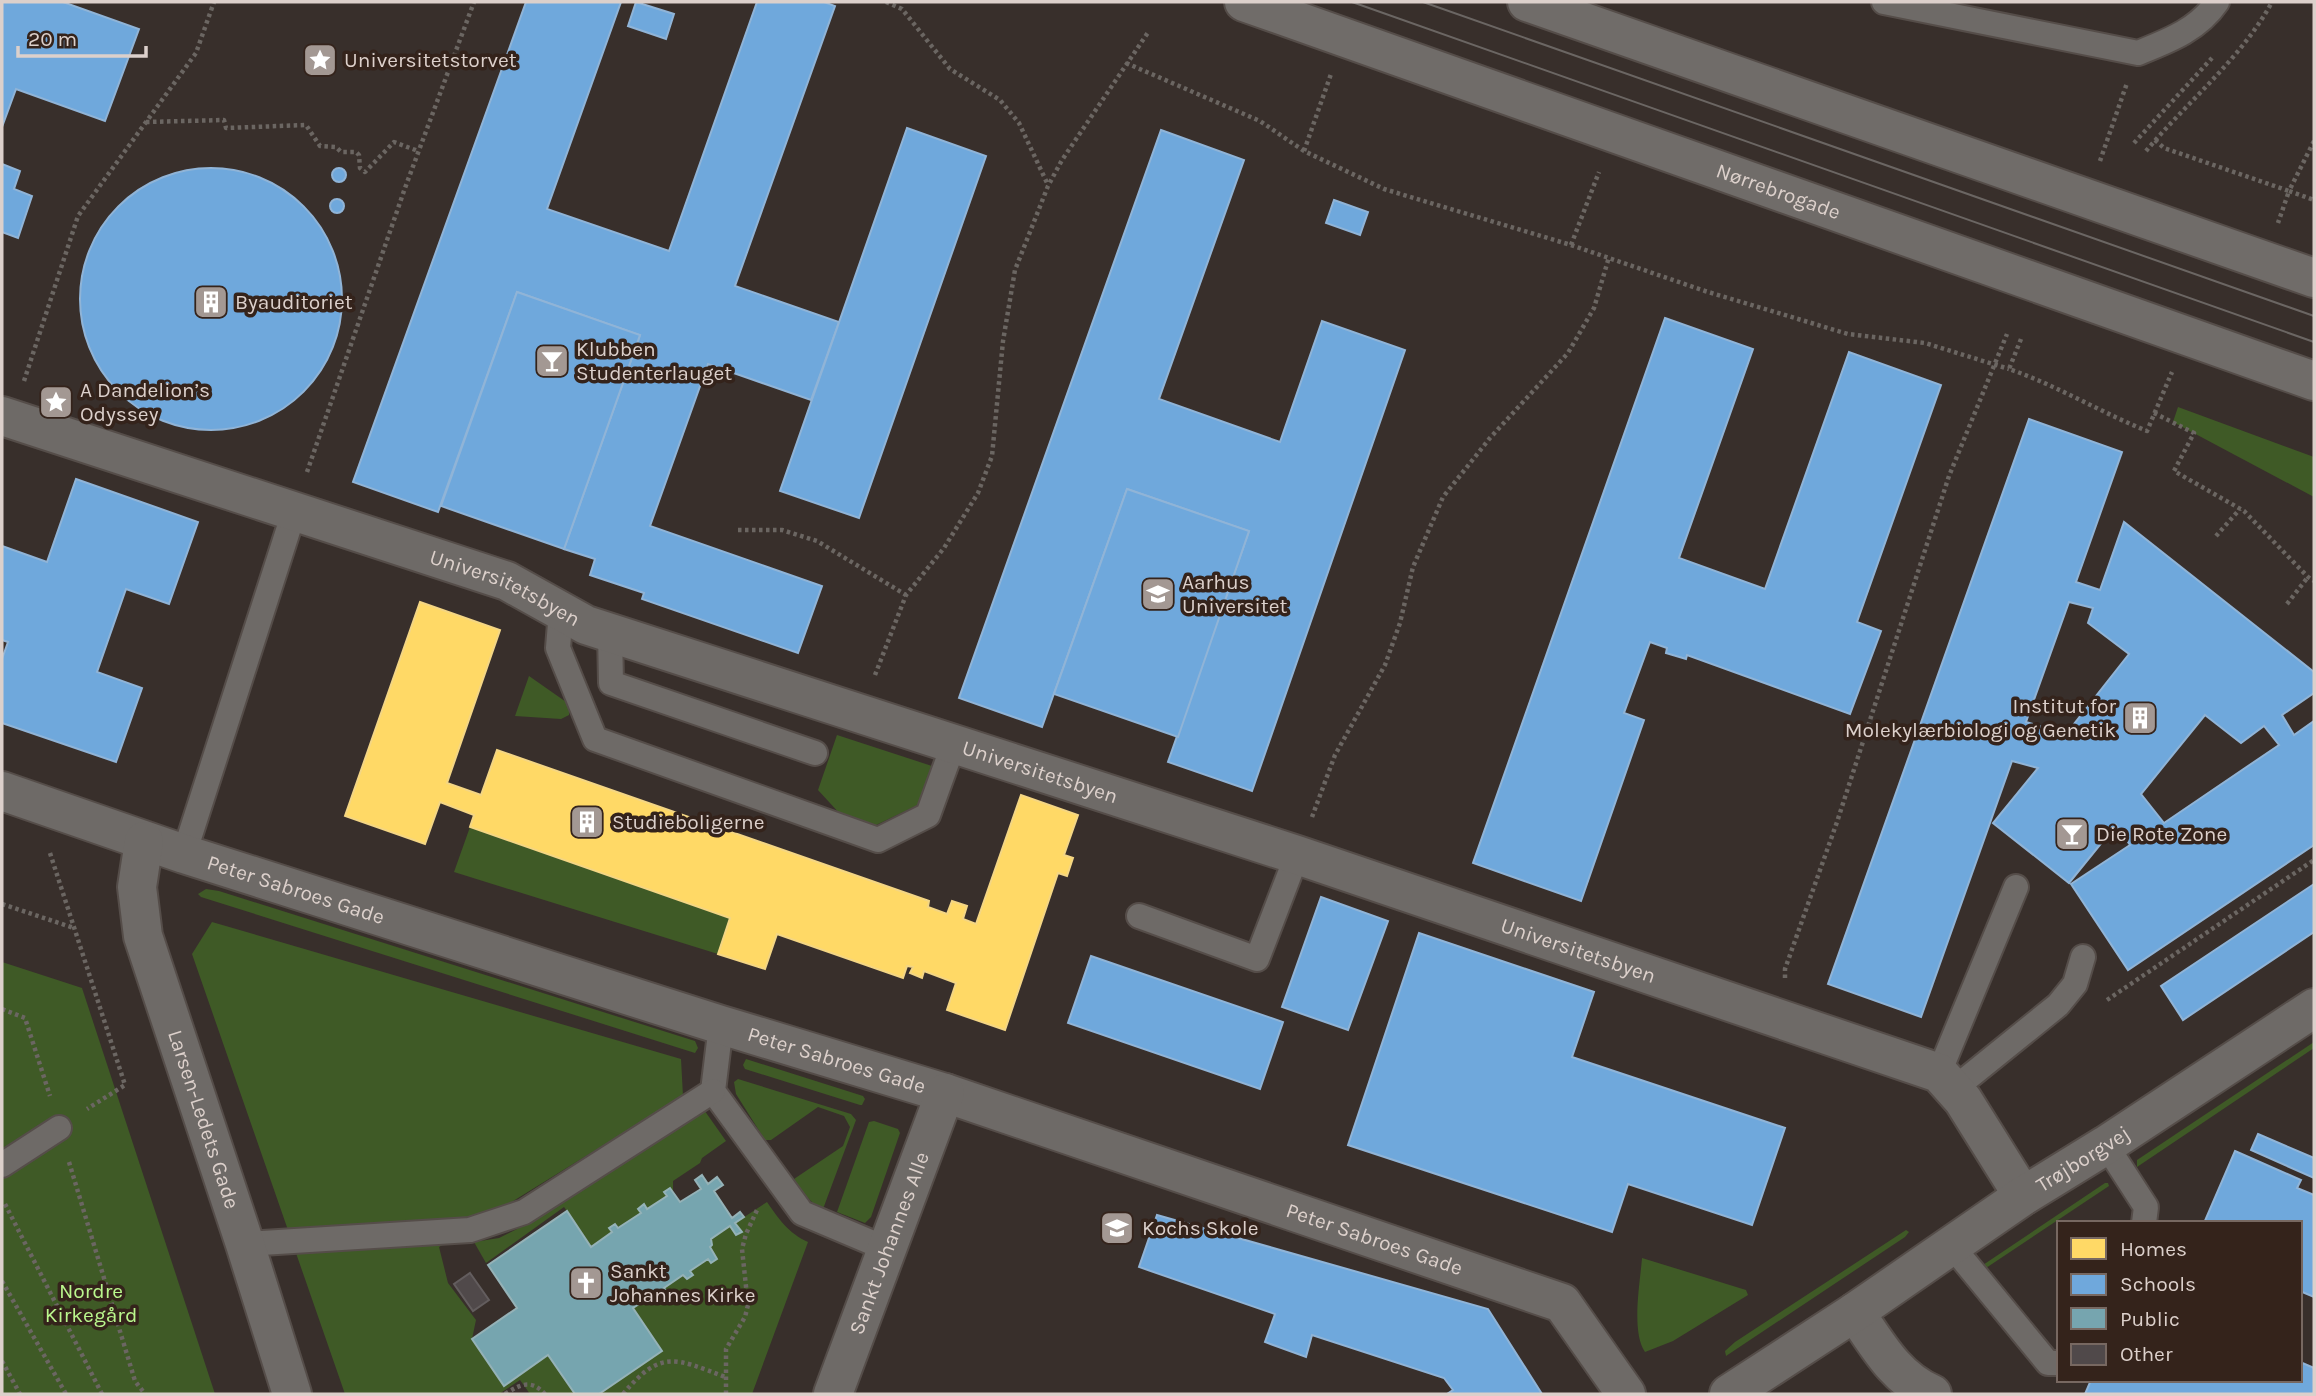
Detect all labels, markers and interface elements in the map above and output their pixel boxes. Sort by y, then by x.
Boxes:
scale bar [18,14,145,58]
text: 20 m [28,27,77,51]
place icon: Universitetstorvet [301,41,339,79]
place label: Universitetstorvet [344,48,517,72]
street label: Nørrebrogade [1713,158,1844,224]
building icon: Byauditoriet [192,283,230,321]
place label: Byauditoriet [235,290,353,314]
place label: Klubben Studenterlauget [576,337,732,385]
bar icon: Klubben Studenterlauget [533,342,571,380]
place label: A Dandelion’s Odyssey [80,378,210,426]
place icon: A Dandelion’s Odyssey [37,383,75,421]
street label: Universitetsbyen [427,545,584,631]
place label: Aarhus Universitet [1182,570,1288,618]
school or university icon: Aarhus Universitet [1139,575,1177,613]
place label: Institut for Molekylærbiologi og Genetik [1845,694,2116,742]
building icon: Institut for Molekylærbiologi og Genetik [2121,699,2159,737]
street label: Universitetsbyen [959,736,1121,808]
building icon: Studieboligerne [568,803,606,841]
place label: Studieboligerne [612,810,765,834]
bar icon: Die Rote Zone [2053,815,2091,853]
place label: Die Rote Zone [2096,822,2227,846]
street label: Peter Sabroes Gade [204,850,388,929]
street label: Universitetsbyen [1498,913,1659,988]
street label: Peter Sabroes Gade [745,1022,928,1098]
street label: Larsen-Ledets Gade [163,1027,244,1212]
street label: Trøjborgvej [2032,1121,2134,1197]
street label: Sankt Johannes Alle [844,1149,934,1338]
street label: Peter Sabroes Gade [1283,1198,1466,1280]
school or university icon: Kochs Skole [1098,1209,1136,1247]
place label: Kochs Skole [1142,1216,1258,1240]
legend [2057,1221,2302,1382]
text: Homes [2120,1237,2187,1261]
place label: Sankt Johannes Kirke [610,1259,756,1307]
church icon: Sankt Johannes Kirke [567,1264,605,1302]
text: Schools [2120,1272,2196,1296]
park label: Nordre Kirkegård [45,1279,137,1327]
text: Public [2120,1307,2180,1331]
text: Other [2120,1342,2173,1366]

